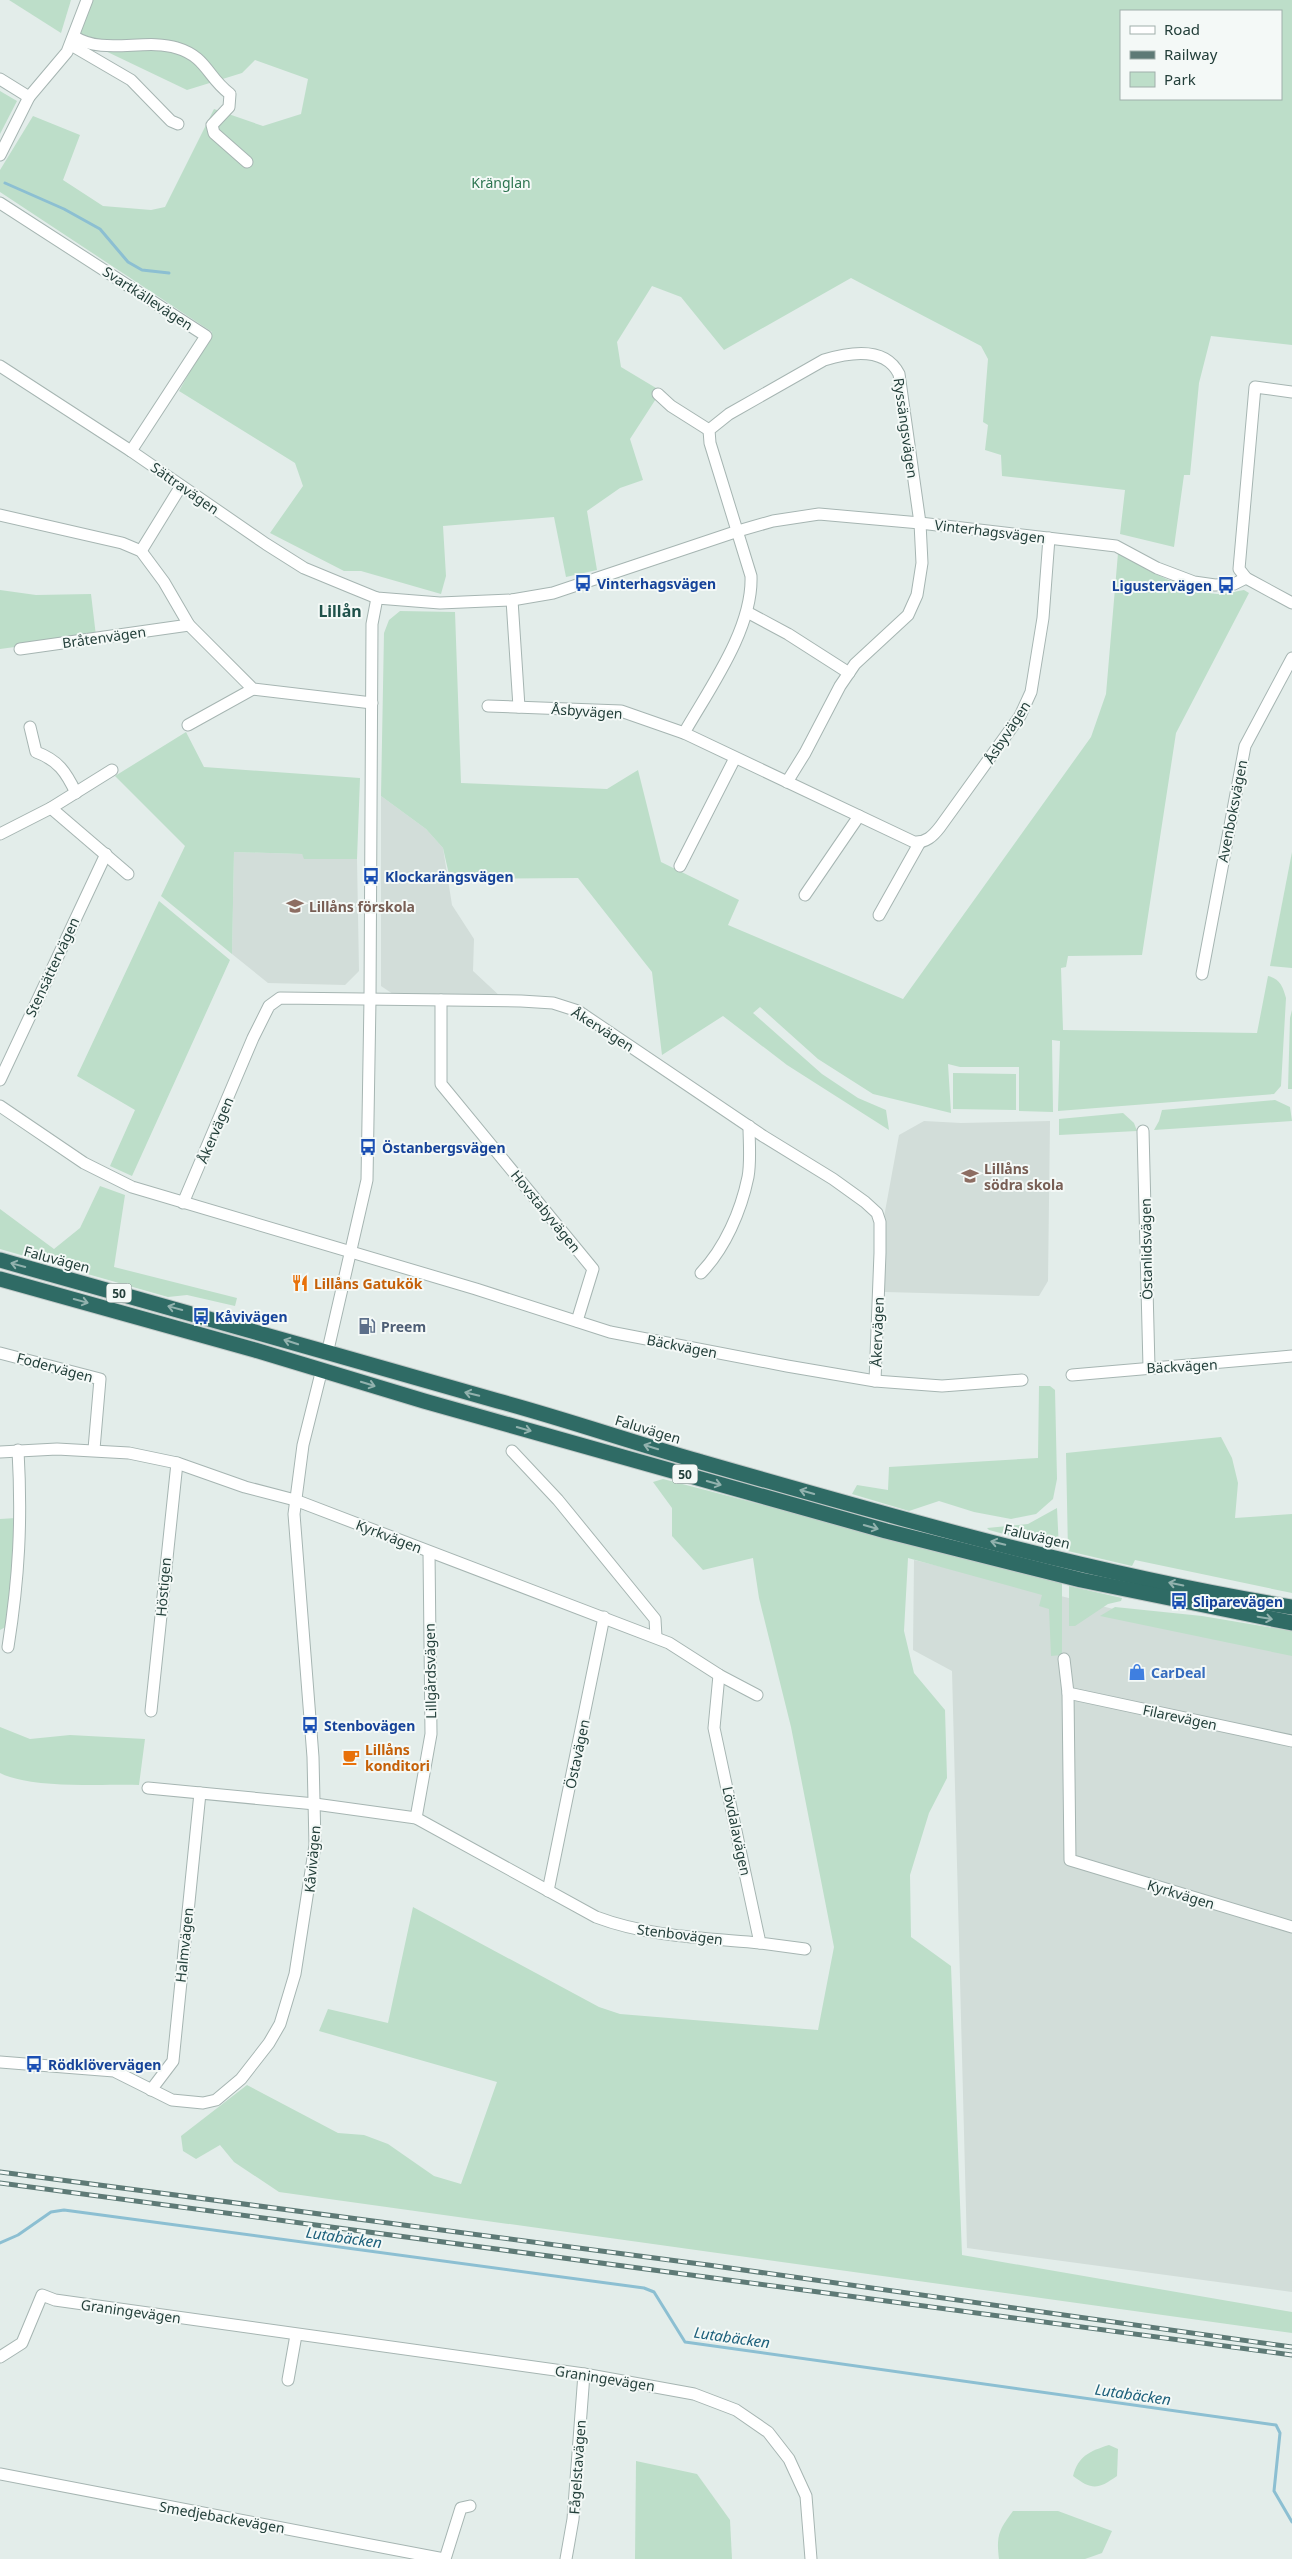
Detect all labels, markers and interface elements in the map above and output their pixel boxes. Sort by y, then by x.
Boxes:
legend [1120,10,1282,100]
text: Road [1164,19,1200,39]
text: Railway [1164,44,1218,64]
text: Park [1164,69,1196,89]
park label: Kränglan [471,173,531,192]
street label: Svartkällevägen [99,262,197,334]
street label: Ryssängsvägen [890,377,922,479]
street label: Sättravägen [147,458,223,518]
street label: Vinterhagsvägen [934,515,1046,547]
bus stop icon: Vinterhagsvägen [573,573,593,593]
place label: Vinterhagsvägen [597,574,716,593]
bus stop icon: Ligustervägen [1216,575,1236,595]
place label: Ligustervägen [1112,576,1212,595]
district label: Lillån [318,600,362,622]
street label: Bråtenvägen [61,622,147,652]
street label: Åsbyvägen [980,697,1034,767]
street label: Åsbyvägen [551,699,623,723]
street label: Avenboksvägen [1213,758,1251,864]
bus stop icon: Klockarängsvägen [361,866,381,886]
place label: Klockarängsvägen [385,867,514,886]
school or university icon: Lillåns förskola [285,896,305,916]
place label: Lillåns förskola [309,897,415,916]
street label: Stensättervägen [21,914,83,1020]
street label: Åkervägen [568,1002,638,1056]
street label: Åkervägen [193,1094,237,1166]
bus stop icon: Östanbergsvägen [358,1137,378,1157]
place label: Östanbergsvägen [382,1138,506,1157]
place label: Lillåns södra skola [984,1159,1064,1194]
street label: Hovstabyvägen [507,1166,585,1256]
school or university icon: Lillåns södra skola [960,1166,980,1186]
street label: Östanlidsvägen [1136,1198,1156,1300]
street label: Faluvägen [22,1241,92,1277]
one-way arrow [10,1260,26,1270]
restaurant icon: Lillåns Gatukök [290,1273,310,1293]
place label: Lillåns Gatukök [314,1274,423,1293]
road number: 50 [106,1284,132,1302]
one-way arrow [72,1297,88,1307]
street label: Åkervägen [866,1297,888,1367]
one-way arrow [167,1303,183,1313]
bus stop icon: Kåvivägen [191,1306,211,1326]
place label: Kåvivägen [215,1307,288,1326]
fuel station icon: Preem [357,1316,377,1336]
place label: Preem [381,1317,426,1336]
street label: Bäckvägen [645,1330,719,1362]
one-way arrow [284,1337,299,1346]
street label: Fodervägen [15,1348,95,1386]
street label: Bäckvägen [1146,1355,1218,1377]
one-way arrow [360,1380,376,1390]
one-way arrow [465,1389,481,1398]
street label: Faluvägen [613,1410,683,1448]
one-way arrow [516,1425,532,1434]
one-way arrow [644,1442,660,1452]
road number: 50 [672,1465,698,1484]
one-way arrow [706,1478,722,1488]
one-way arrow [800,1487,816,1496]
street label: Kyrkvägen [353,1515,425,1557]
street label: Faluvägen [1002,1519,1072,1553]
one-way arrow [862,1522,878,1532]
one-way arrow [991,1538,1007,1547]
street label: Höstigen [151,1557,175,1617]
one-way arrow [1168,1579,1184,1588]
bus stop icon: Sliparevägen [1169,1591,1189,1611]
place label: Sliparevägen [1193,1592,1283,1611]
one-way arrow [1257,1614,1273,1623]
street label: Lillgårdsvägen [420,1623,440,1719]
shop icon: CarDeal [1127,1662,1147,1682]
place label: CarDeal [1151,1663,1206,1682]
street label: Filarevägen [1141,1700,1219,1734]
bus stop icon: Stenbovägen [300,1715,320,1735]
place label: Stenbovägen [324,1716,415,1735]
street label: Östavägen [560,1717,594,1791]
place label: Lillåns konditori [365,1740,430,1775]
cafe icon: Lillåns konditori [341,1747,361,1767]
street label: Lövdalavägen [718,1785,756,1877]
street label: Kåvivägen [300,1825,324,1893]
street label: Kyrkvägen [1145,1875,1217,1913]
street label: Halmvägen [171,1907,197,1983]
street label: Stenbovägen [636,1919,724,1949]
bus stop icon: Rödklövervägen [24,2054,44,2074]
place label: Rödklövervägen [48,2055,161,2074]
water label: Lutabäcken [305,2222,383,2252]
street label: Graningevägen [80,2295,182,2327]
water label: Lutabäcken [693,2322,771,2352]
street label: Graningevägen [554,2361,656,2395]
water label: Lutabäcken [1094,2379,1172,2409]
street label: Fågelstavägen [564,2419,590,2515]
street label: Smedjebackevägen [158,2497,286,2537]

